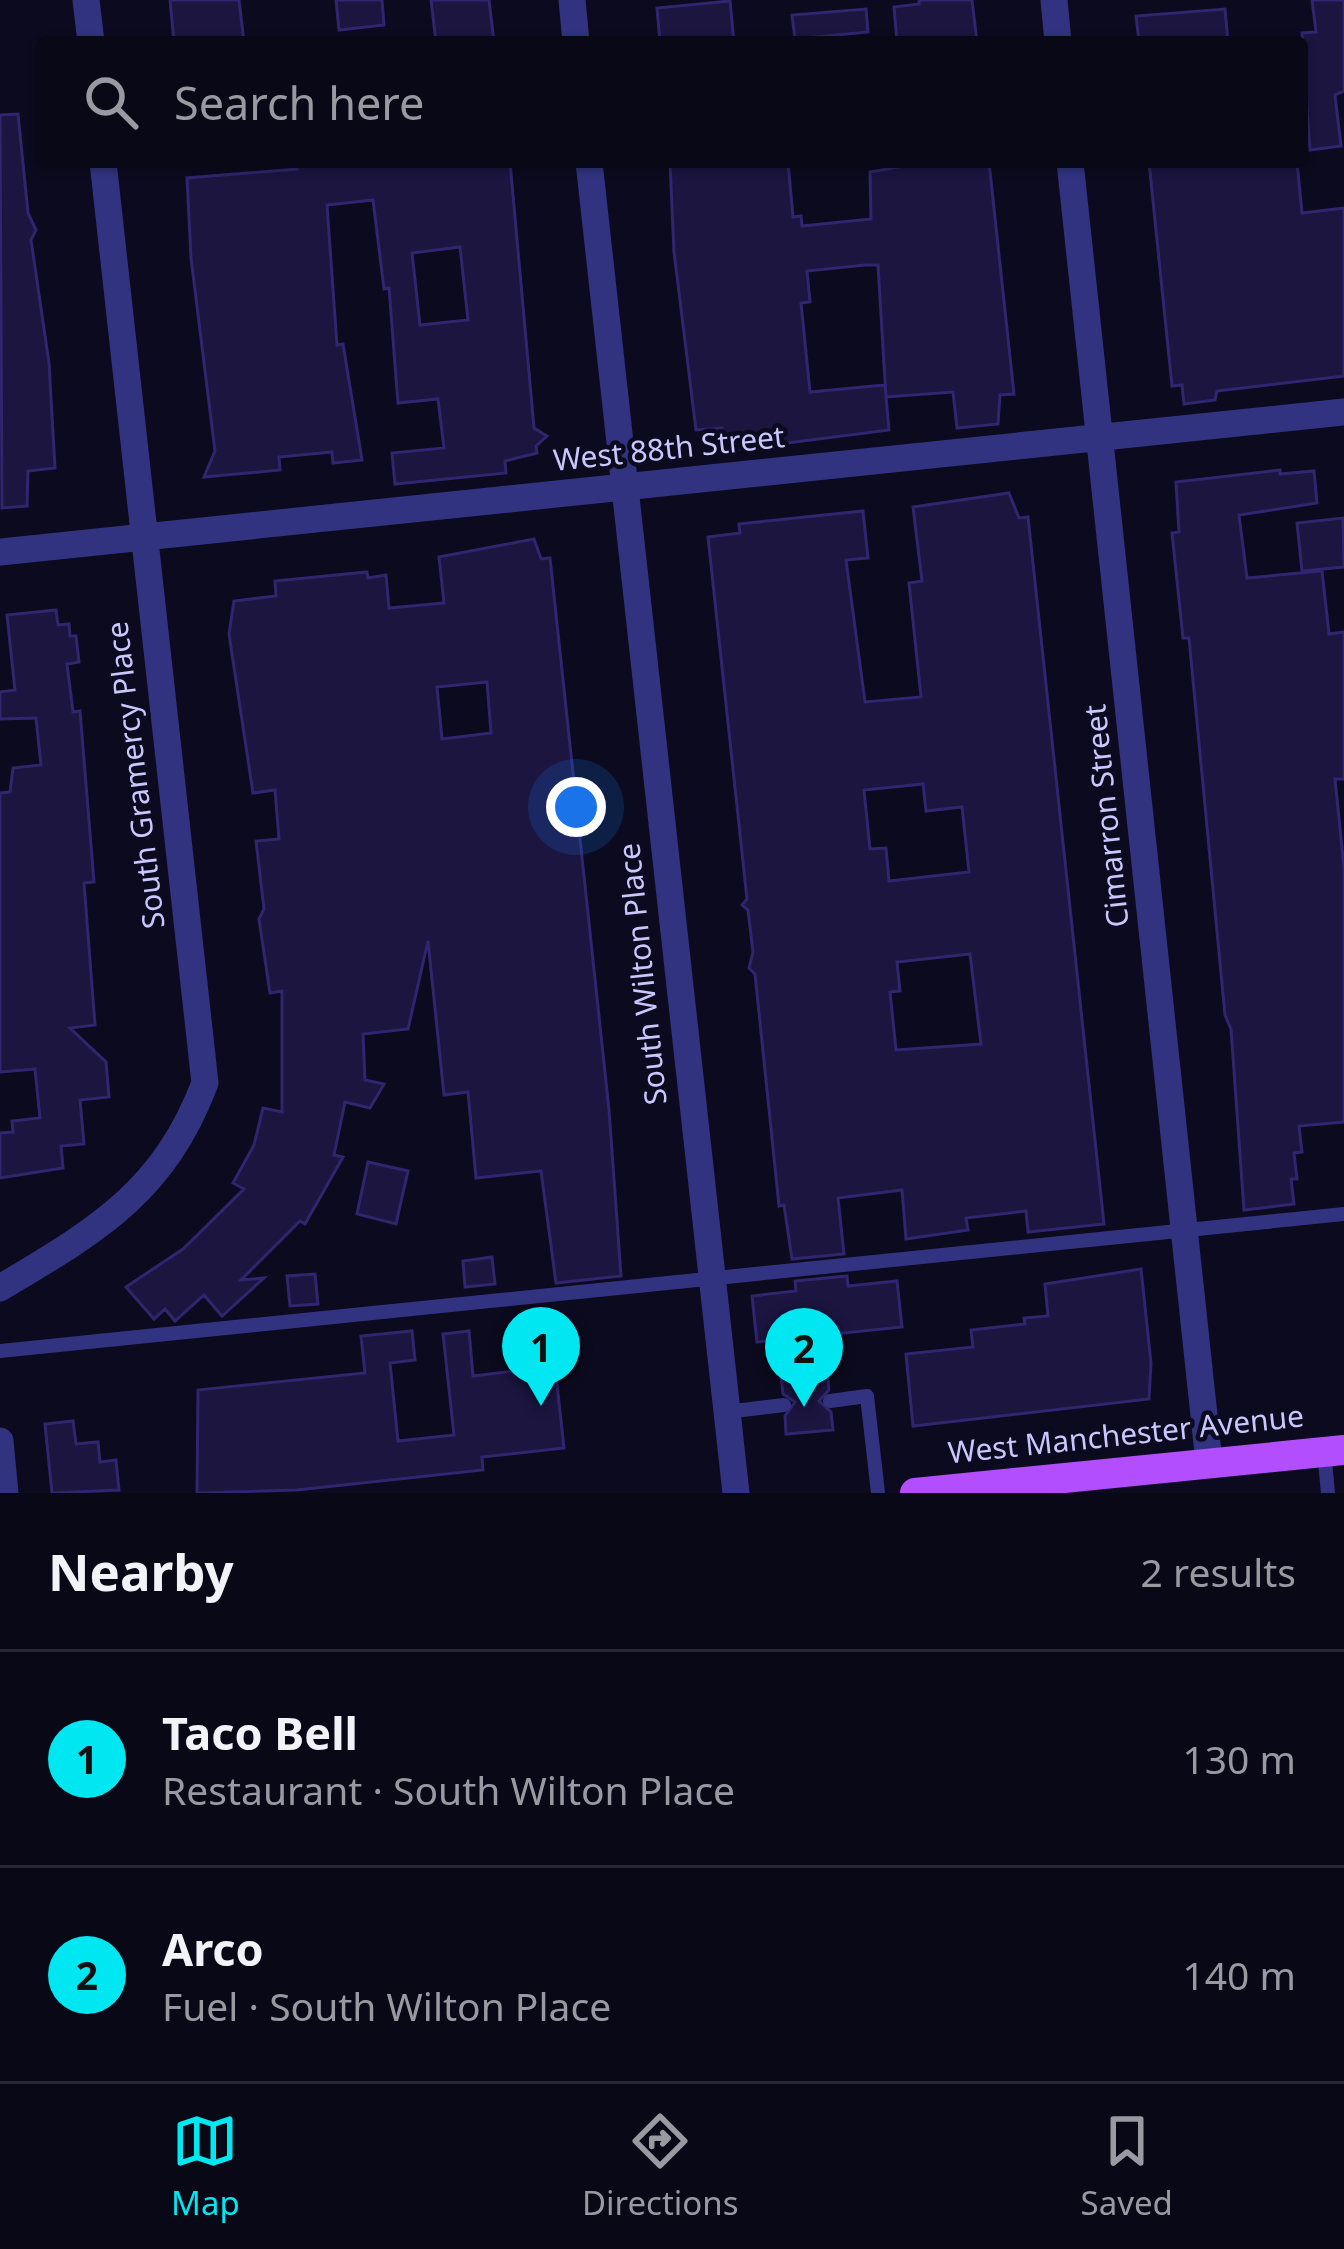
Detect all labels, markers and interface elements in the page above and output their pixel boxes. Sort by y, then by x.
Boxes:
search box [36,36,1308,168]
icon: search [78,69,144,135]
text: Search here [174,72,424,133]
street label: West 88th Street [551,415,787,480]
street label: South Gramercy Place [95,619,174,931]
street label: Cimarron Street [1073,702,1138,930]
your location [546,777,606,837]
street label: South Wilton Place [607,841,676,1107]
pin: 1 [502,1307,580,1406]
pin: 2 [765,1308,843,1407]
street label: West Manchester Avenue [946,1394,1306,1473]
text: Nearby [48,1536,234,1606]
text: 2 results [1141,1545,1296,1598]
text: Taco Bell [162,1702,358,1763]
text: 1 [76,1732,98,1785]
text: 130 m [1182,1732,1296,1785]
text: Restaurant · South Wilton Place [162,1763,735,1816]
text: Arco [162,1918,264,1979]
text: 2 [76,1948,98,2001]
text: 140 m [1182,1948,1296,2001]
text: Fuel · South Wilton Place [162,1979,611,2032]
tab: Map [171,2108,240,2225]
tab: Directions [582,2108,739,2225]
tab: Saved [1081,2108,1173,2225]

